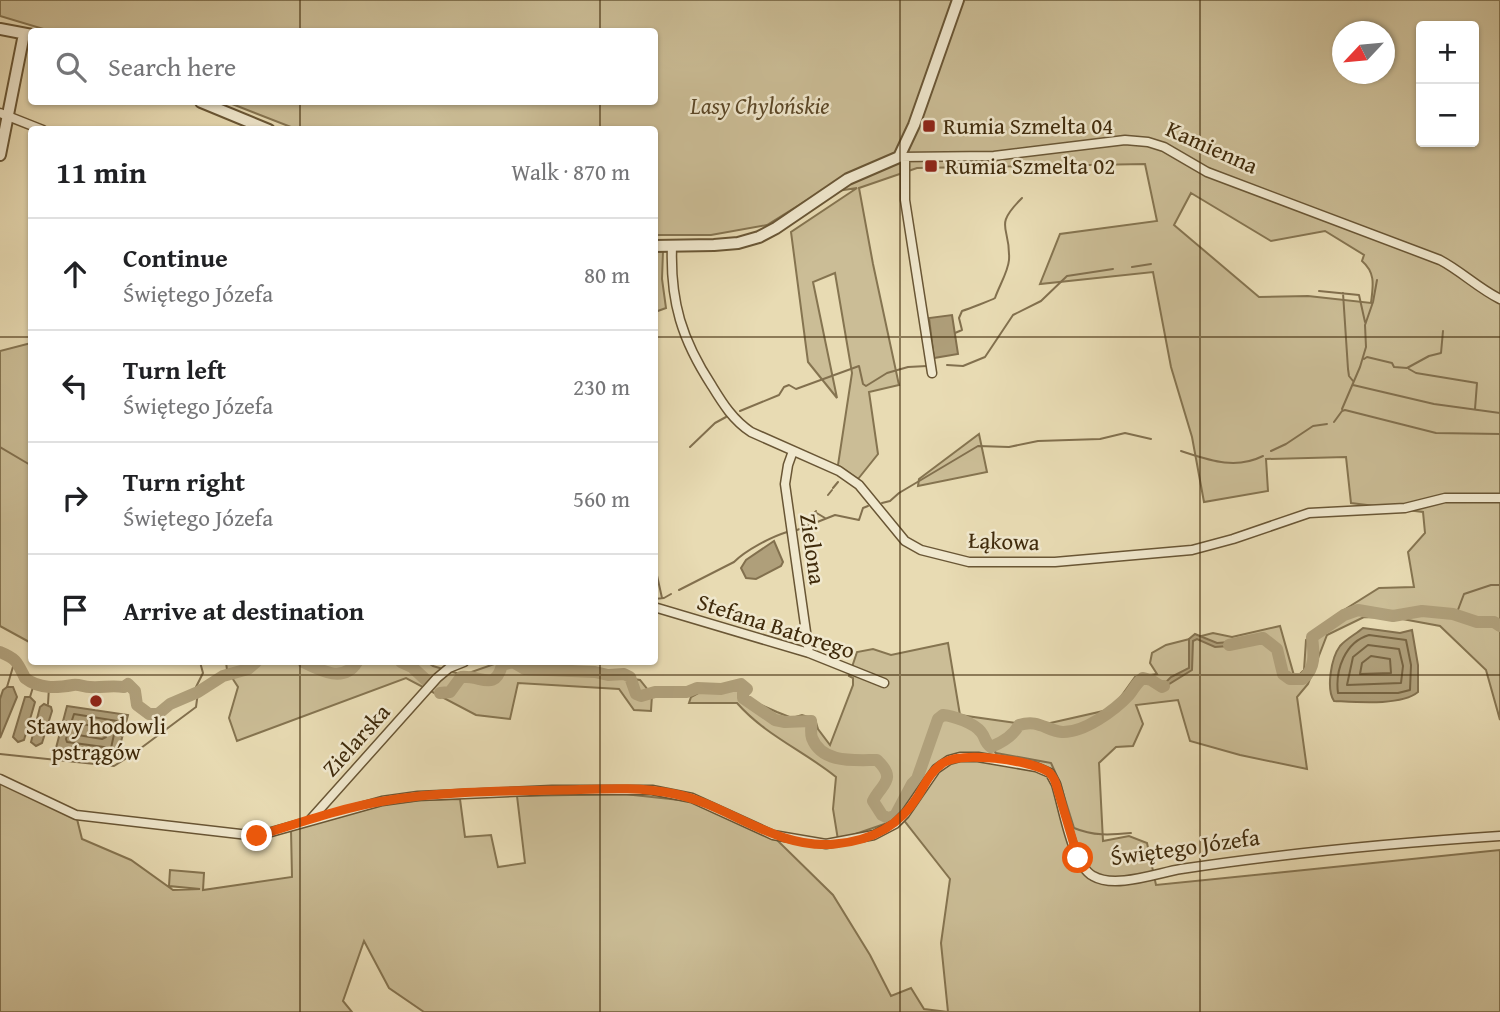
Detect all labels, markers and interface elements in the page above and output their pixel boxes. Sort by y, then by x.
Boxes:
north arrow [1332,21,1395,84]
map controls [1416,21,1479,147]
button: + [1416,21,1479,84]
search box [28,28,658,105]
text: Search here [108,47,236,86]
icon: search [52,48,90,86]
button: − [1416,84,1479,147]
park label: Lasy Chylońskie [689,89,830,122]
place label: Rumia Szmelta 04 [943,109,1113,142]
street label: Kamienna [1161,112,1263,181]
marker: Rumia Szmelta 04 [921,118,937,134]
place label: Rumia Szmelta 02 [945,149,1115,182]
text: 11 min [56,150,146,194]
text: Walk · 870 m [511,155,630,188]
marker: Rumia Szmelta 02 [923,158,939,174]
text: Continue [123,238,228,277]
icon: ahead [56,255,94,293]
text: 80 m [584,258,630,291]
text: Świętego Józefa [123,277,273,310]
text: Turn left [123,350,226,389]
icon: left [56,367,94,405]
text: 230 m [573,370,630,403]
text: Świętego Józefa [123,389,273,422]
text: Turn right [123,462,245,501]
icon: right [56,479,94,517]
text: 560 m [573,482,630,515]
text: Świętego Józefa [123,501,273,534]
street label: Zielona [792,511,835,587]
street label: Łąkowa [968,523,1040,558]
street label: Stefana Batorego [693,584,859,667]
icon: arrive [56,591,94,629]
text: Arrive at destination [123,591,364,630]
marker: Stawy hodowli pstrągów [88,693,104,709]
street label: Zielarska [314,696,397,783]
place label: Stawy hodowli pstrągów [26,709,166,768]
route end [241,820,272,851]
street label: Świętego Józefa [1108,820,1262,873]
route start [1062,842,1093,873]

